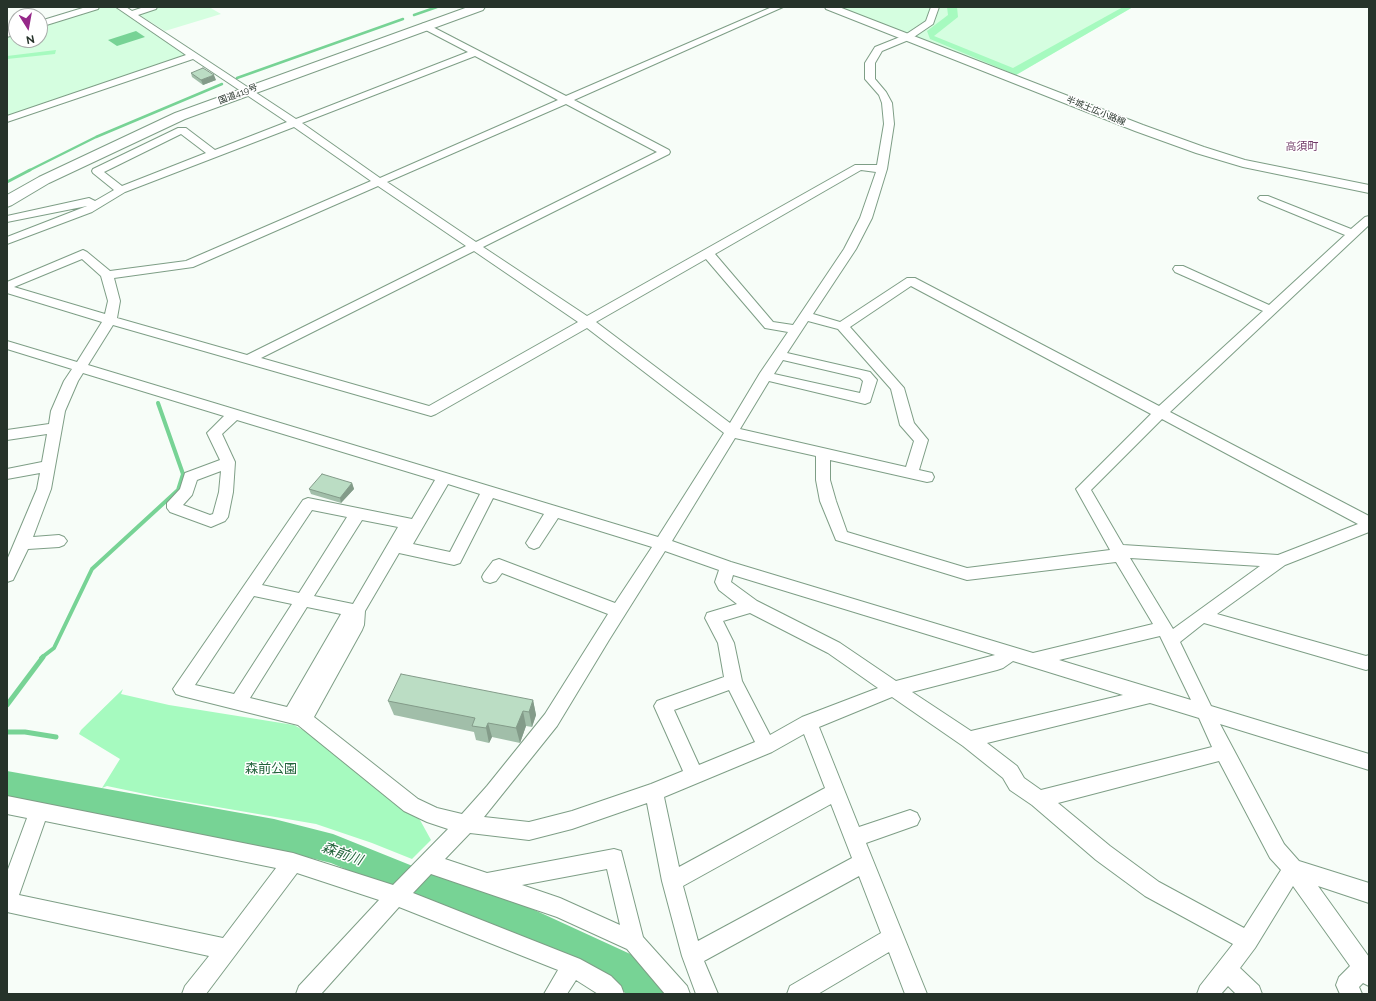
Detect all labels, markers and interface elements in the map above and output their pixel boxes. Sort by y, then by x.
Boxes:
north arrow [8,8,48,48]
text: N [25,32,36,46]
street label: 国道419号 [217,82,259,106]
street label: 半城土広小路線 [1065,94,1127,128]
district label: 高須町 [1286,140,1318,154]
park label: 森前公園 [245,761,297,777]
water label: 森前川 [319,839,365,869]

